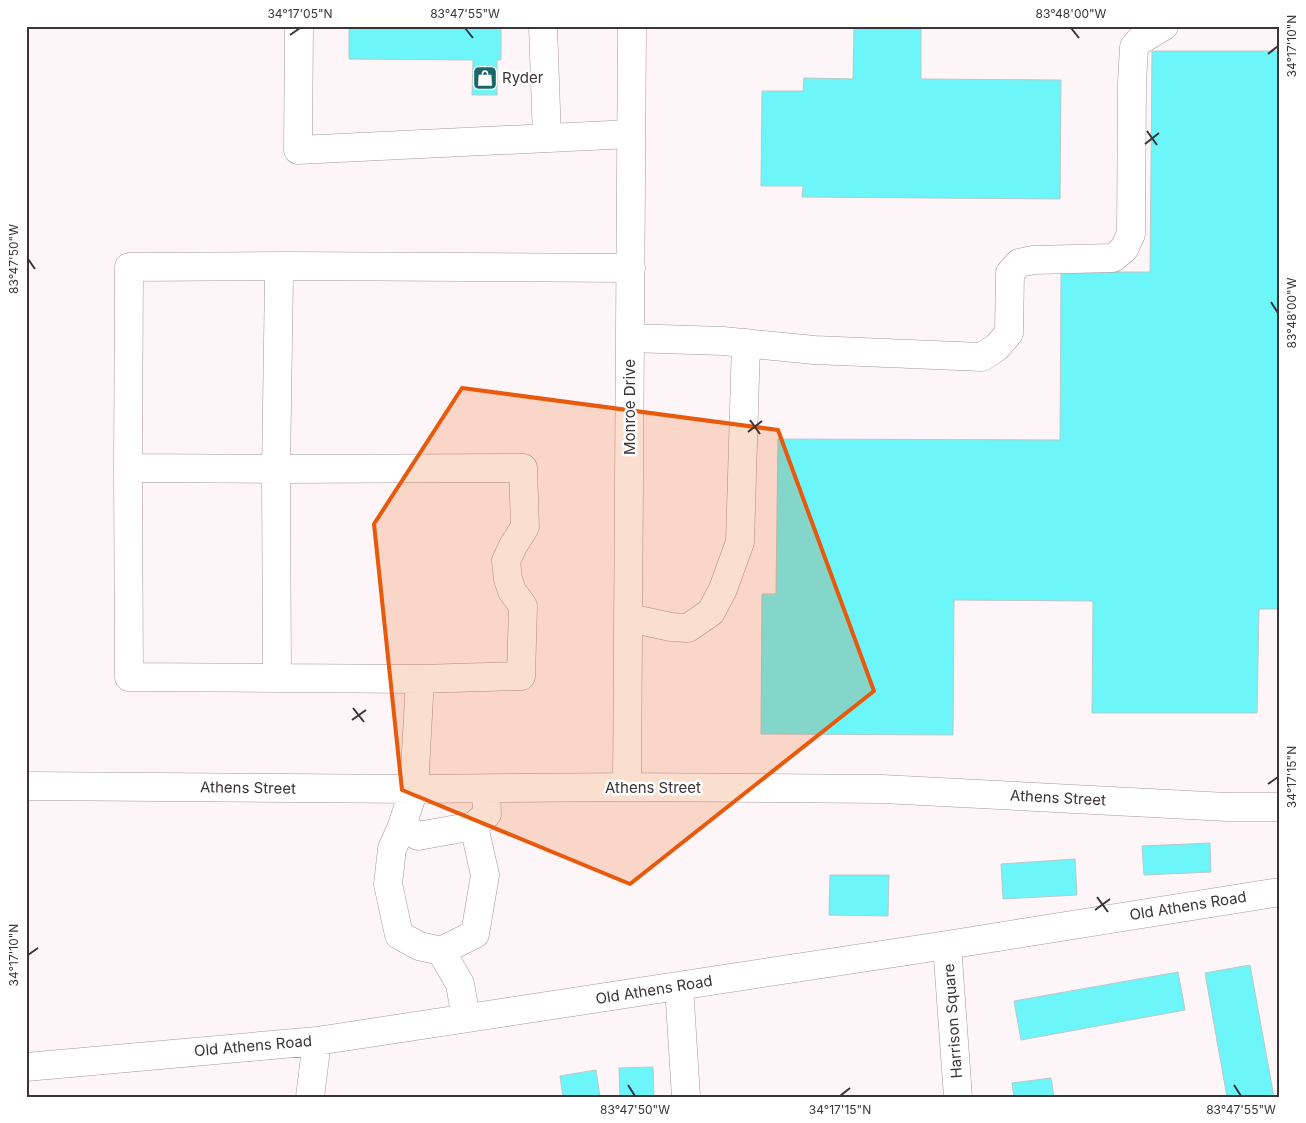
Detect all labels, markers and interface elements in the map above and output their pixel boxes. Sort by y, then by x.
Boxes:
text: 34°17'05"N [267,6,333,21]
text: 83°47'55"W [430,6,500,21]
text: 83°48'00"W [1036,6,1107,21]
text: 34°17'10"N [1284,15,1299,77]
shop icon: Ryder [472,65,498,91]
place label: Ryder [502,68,544,87]
text: 83°47'50"W [6,224,21,294]
text: 83°48'00"W [1284,277,1299,348]
street label: Monroe Drive [620,359,639,455]
text: 34°17'15"N [1284,746,1299,808]
street label: Athens Street [200,777,296,798]
street label: Athens Street [605,778,701,797]
street label: Athens Street [1010,786,1107,810]
street label: Old Athens Road [1128,887,1248,924]
text: 34°17'10"N [6,924,21,986]
street label: Harrison Square [939,963,966,1079]
street label: Old Athens Road [594,971,714,1008]
street label: Old Athens Road [193,1031,313,1060]
text: 83°47'50"W [600,1102,670,1117]
text: 34°17'15"N [809,1102,871,1117]
text: 83°47'55"W [1206,1102,1276,1117]

